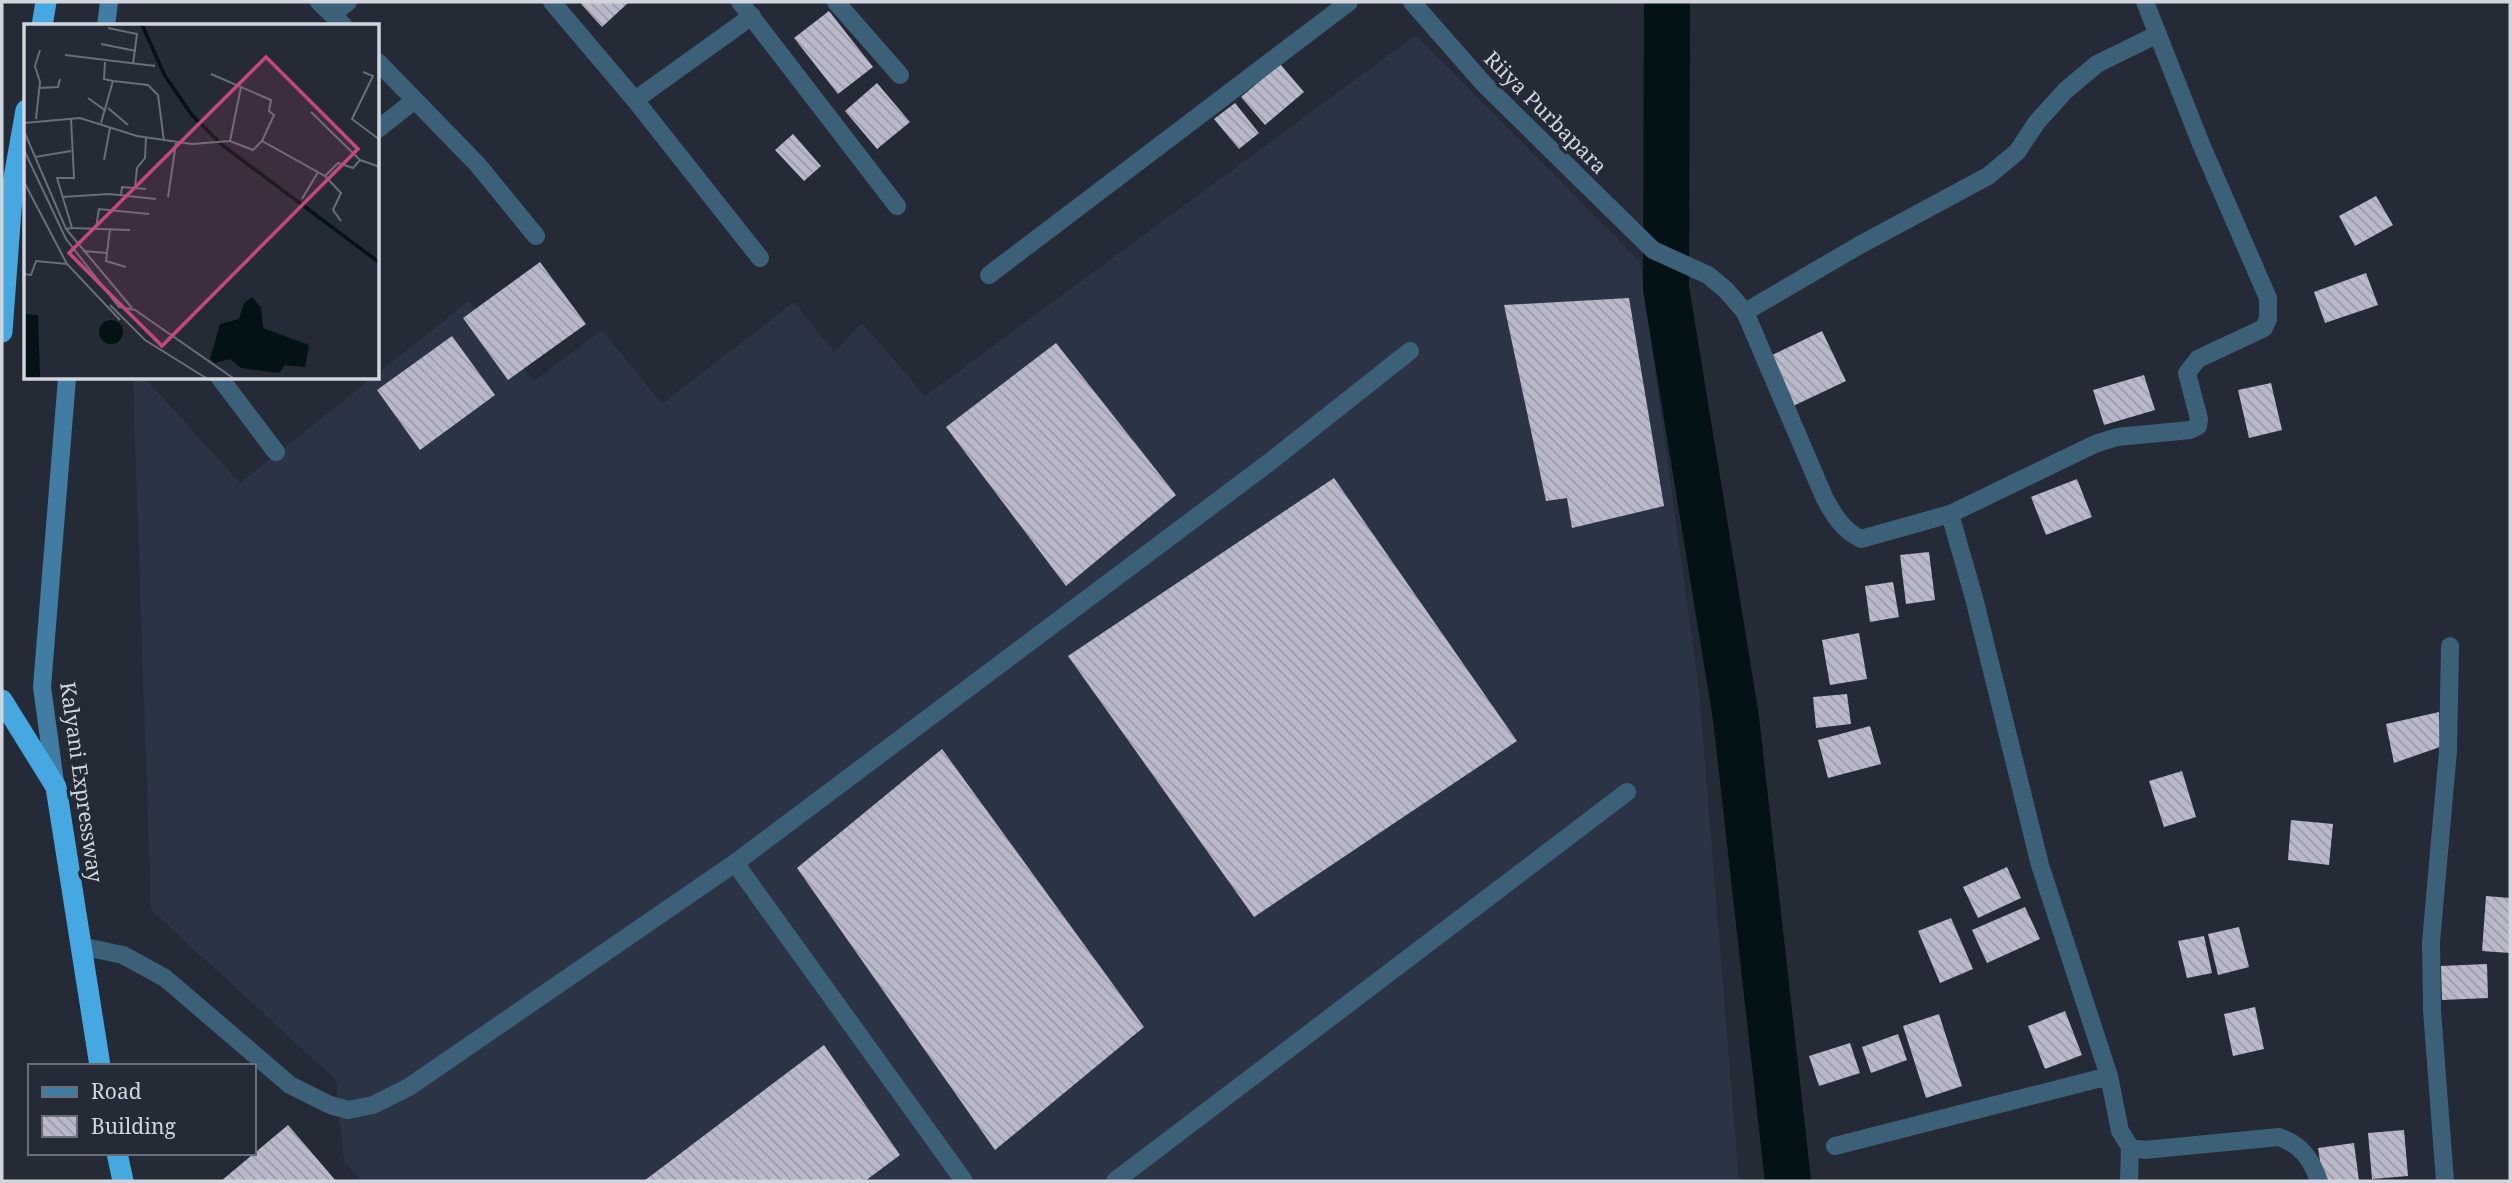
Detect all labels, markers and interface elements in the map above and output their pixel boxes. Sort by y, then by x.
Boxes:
inset map [24,24,380,380]
street label: Riiya Purbapara [1478,44,1614,180]
street label: Kalyani Expressway [54,680,110,884]
legend [28,1064,256,1155]
text: Road [91,1077,142,1105]
text: Building [91,1112,176,1140]

